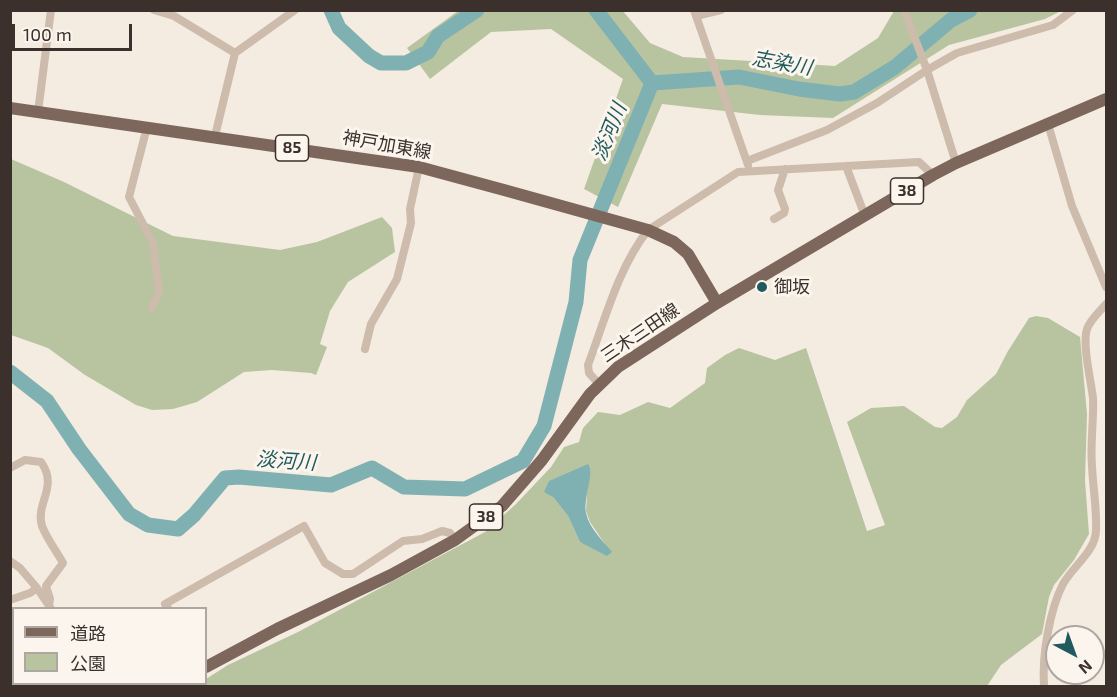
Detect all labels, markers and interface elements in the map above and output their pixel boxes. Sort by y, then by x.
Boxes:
scale bar [15,12,135,50]
text: 100 m [23,23,72,45]
water label: 志染川 [750,46,814,80]
water label: 淡河川 [587,100,631,164]
street label: 神戸加東線 [341,127,433,163]
road number: 85 [276,135,308,161]
road number: 38 [890,178,924,204]
place label: 御坂 [774,276,810,298]
marker: 御坂 [755,280,769,294]
street label: 三木三田線 [597,299,683,367]
water label: 淡河川 [255,447,317,475]
road number: 38 [470,504,502,530]
legend [12,607,207,685]
text: 道路 [70,622,106,644]
north arrow [1045,625,1105,685]
text: 公園 [70,652,106,674]
text: N [1075,656,1096,678]

